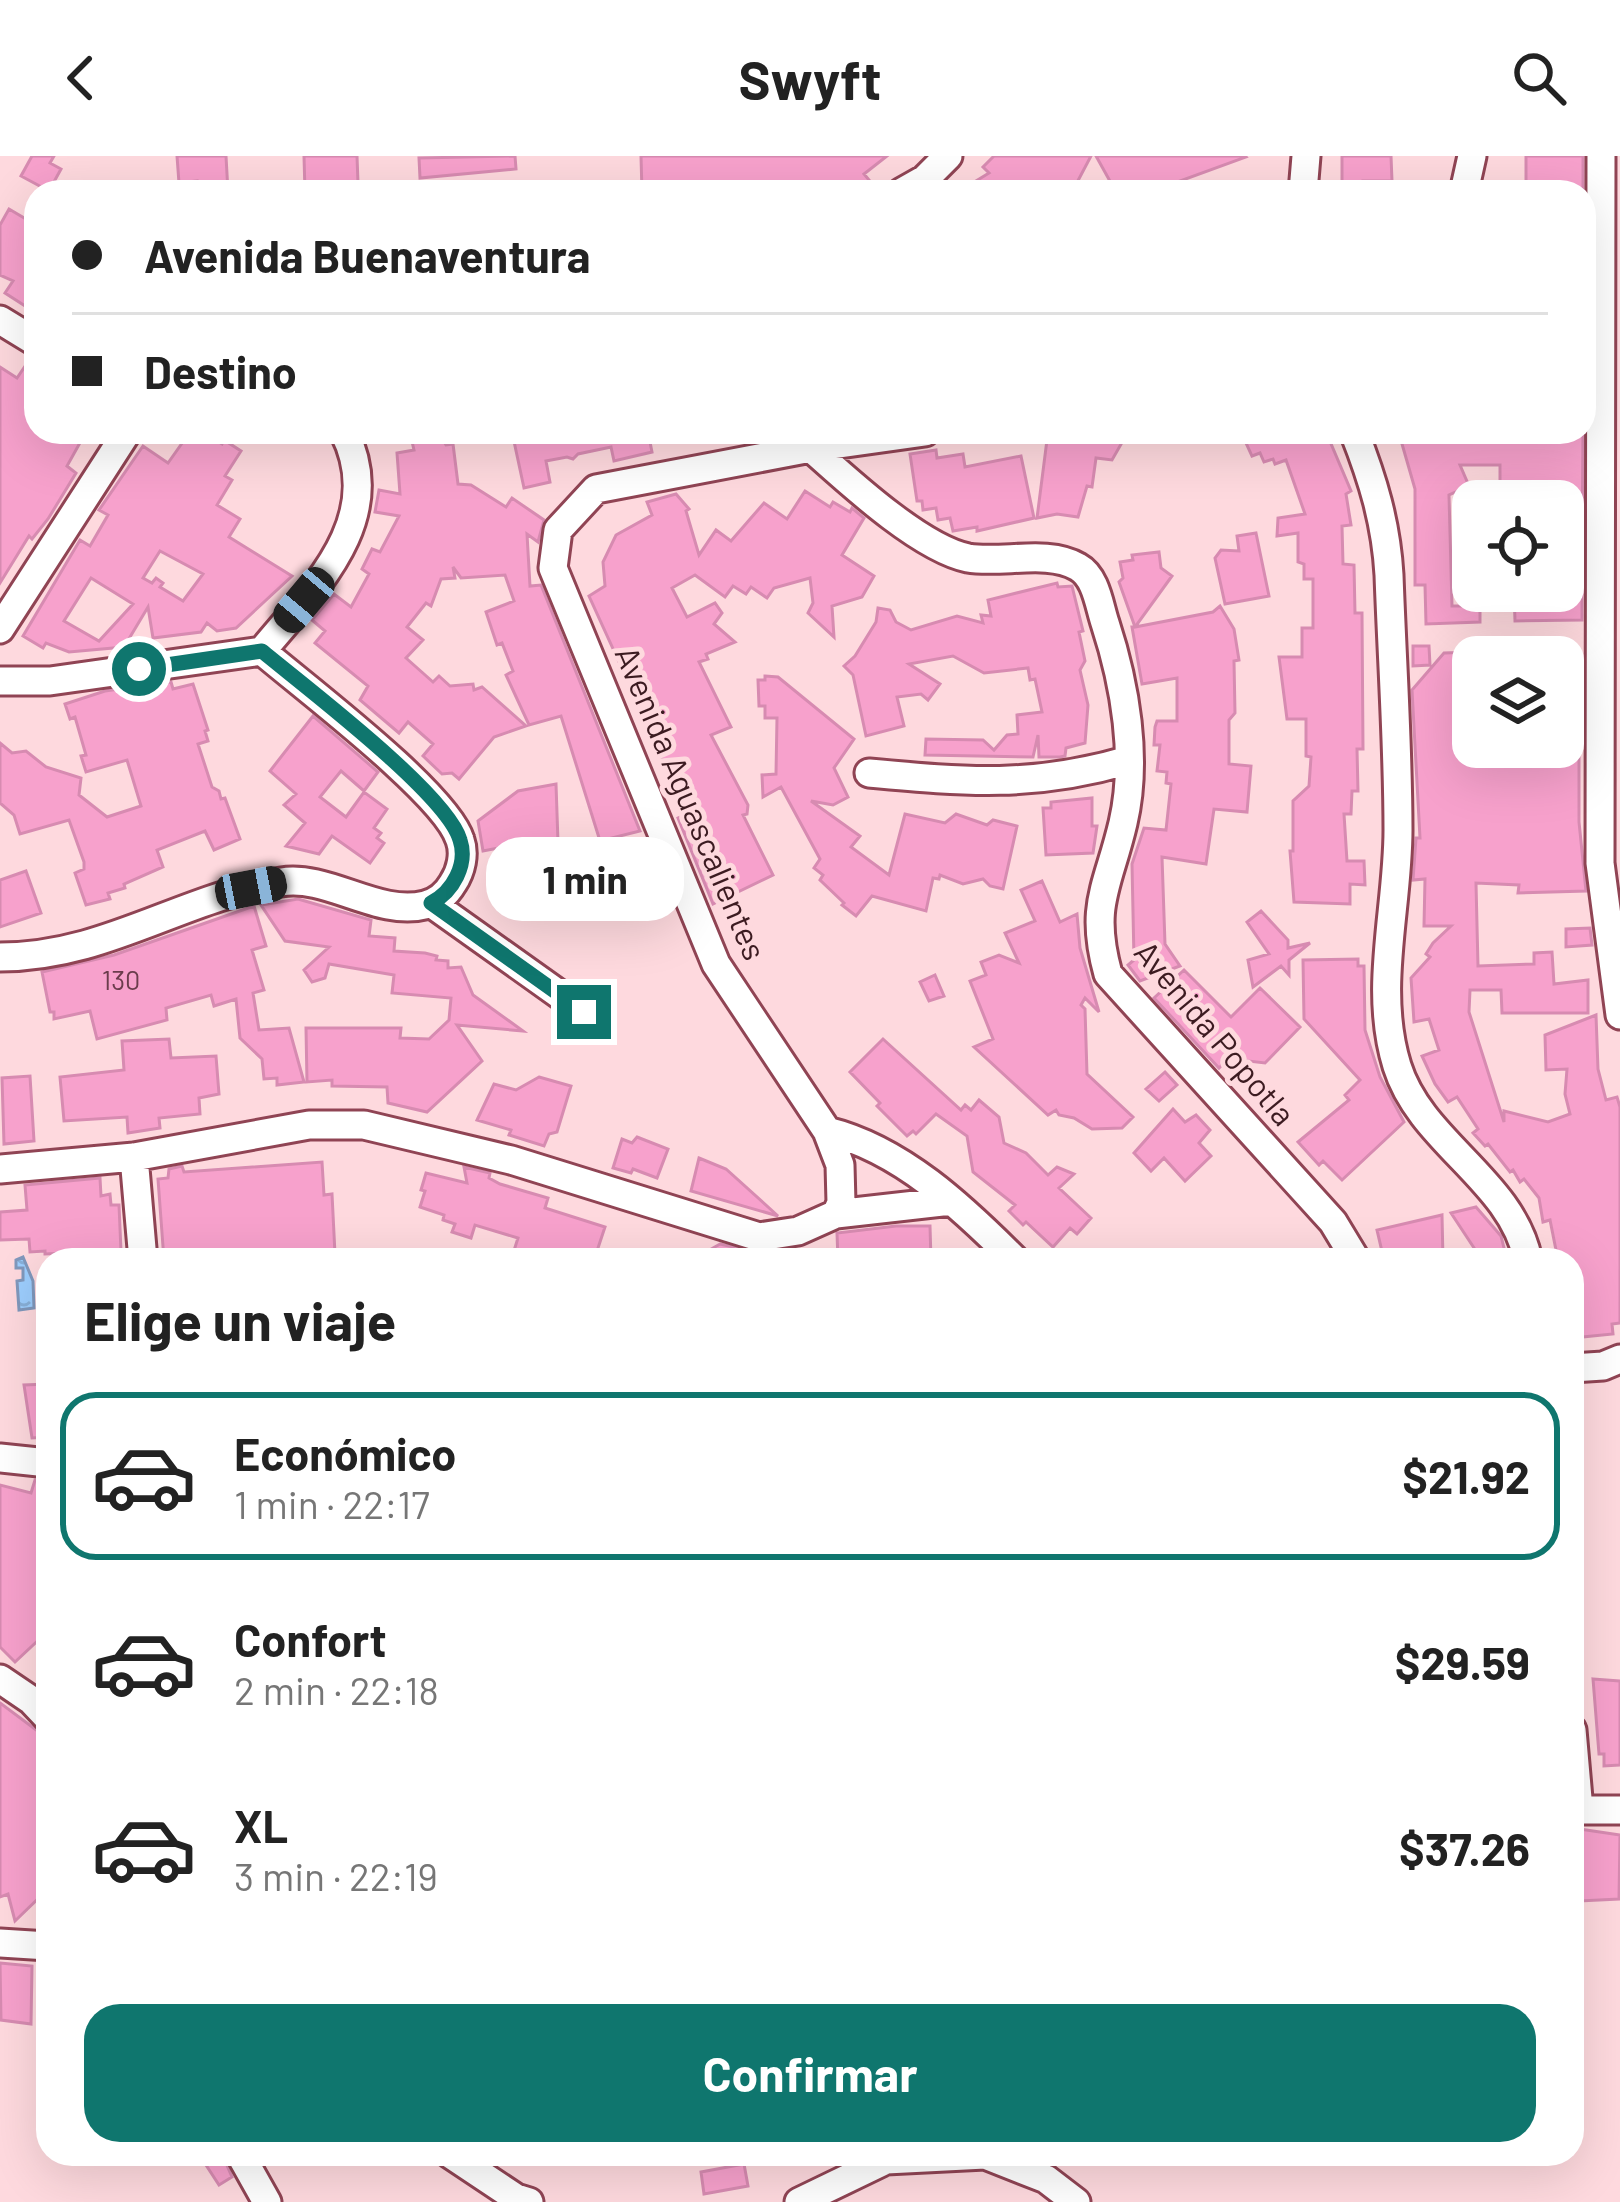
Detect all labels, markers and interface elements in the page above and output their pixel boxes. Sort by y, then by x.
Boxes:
icon: back [48,45,114,111]
icon: search [1506,45,1572,111]
text: Swyft [738,46,882,111]
text: Avenida Buenaventura [144,228,591,282]
text: Destino [144,344,297,398]
map controls [1452,480,1584,768]
button: locate [1452,480,1584,612]
car [267,561,341,639]
button: layers [1452,636,1584,768]
street label: Avenida Aguascalientes [608,640,776,966]
route start [112,642,166,696]
callout: 1 min [485,838,683,922]
text: 1 min [542,855,628,902]
car [212,863,290,913]
street label: Avenida Popotla [1127,932,1305,1133]
house number: 130 [102,963,140,995]
route end [557,985,611,1039]
text: Elige un viaje [84,1287,396,1352]
icon: car [90,1422,198,1530]
text: Económico [234,1426,456,1480]
text: $21.92 [1402,1449,1530,1503]
text: 1 min · 22:17 [234,1480,430,1527]
icon: car [90,1608,198,1716]
text: Confort [234,1612,387,1666]
text: $29.59 [1395,1635,1530,1689]
text: 2 min · 22:18 [234,1666,439,1713]
icon: car [90,1794,198,1902]
text: XL [234,1798,288,1852]
text: $37.26 [1399,1821,1530,1875]
text: 3 min · 22:19 [234,1852,438,1899]
button: Confirmar [84,2004,1536,2142]

